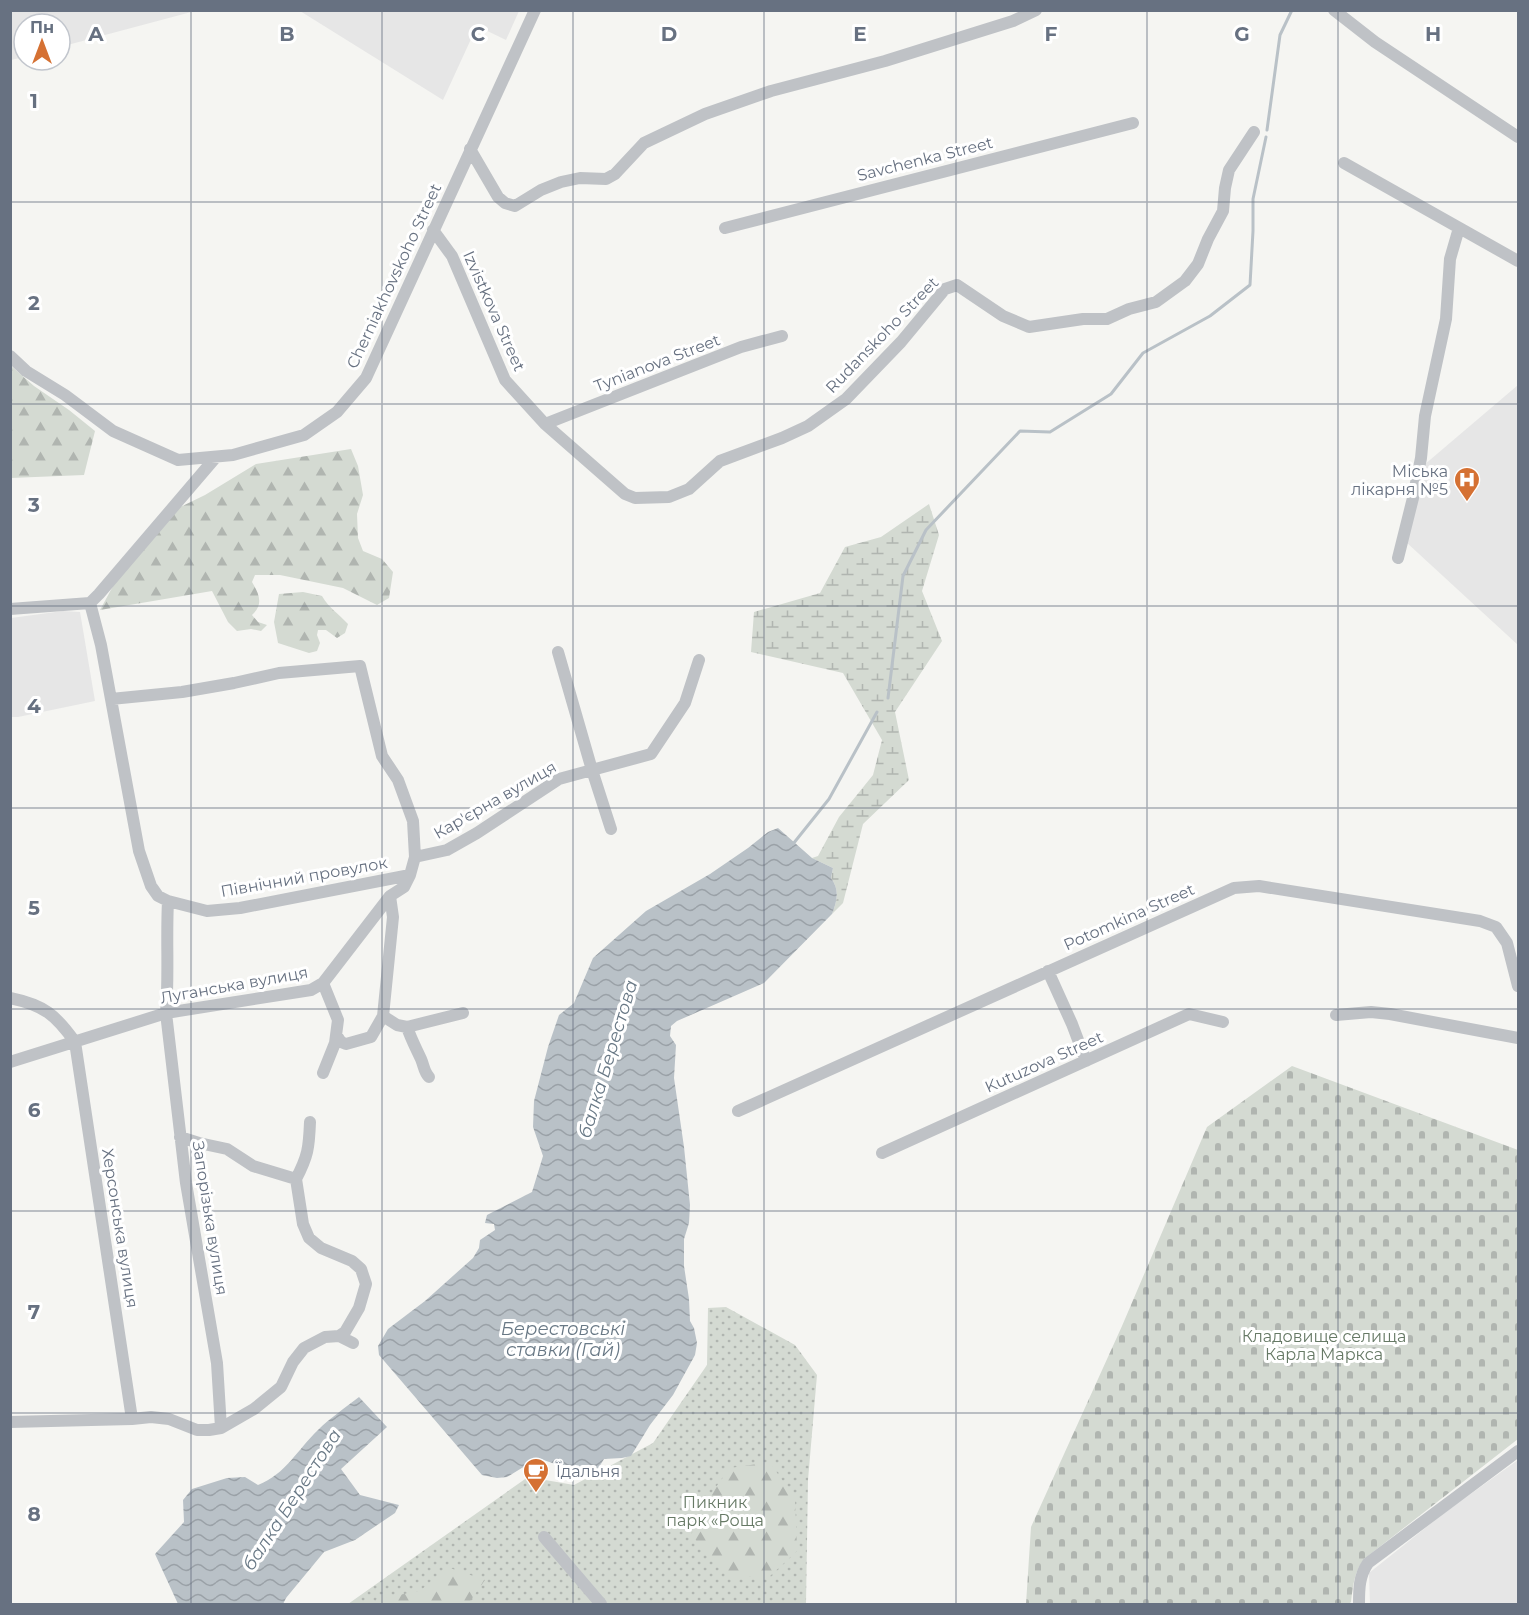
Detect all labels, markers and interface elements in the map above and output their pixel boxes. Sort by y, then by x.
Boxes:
north arrow [12,12,72,72]
text: Пн [30,18,54,37]
text: A [87,22,104,46]
text: B [279,22,295,46]
text: C [471,22,486,46]
text: D [661,22,677,46]
text: E [853,22,867,46]
text: F [1045,22,1058,46]
text: G [1234,22,1250,46]
text: H [1425,22,1441,46]
text: 1 [30,89,38,113]
street label: Savchenka Street [855,133,995,185]
street label: Cherniakhovskoho Street [343,180,445,372]
street label: Izvistkova Street [459,248,529,374]
street label: Rudanskoho Street [822,273,943,397]
text: 2 [28,291,40,315]
street label: Tynianova Street [591,330,723,396]
place label: Міська лікарня №5 [1351,462,1448,499]
hospital icon: Міська лікарня №5 [1452,465,1482,503]
text: 3 [27,493,40,517]
text: 4 [27,694,41,718]
street label: Кар'єрна вулиця [430,757,560,843]
street label: Північний провулок [219,853,389,901]
street label: Potomkina Street [1061,879,1198,954]
text: 5 [28,896,40,920]
street label: Луганська вулиця [159,963,309,1007]
water label: балка Берестова [573,977,643,1141]
street label: Kutuzova Street [982,1027,1106,1097]
text: 6 [28,1098,41,1122]
street label: Запорізька вулиця [188,1140,232,1296]
street label: Херсонська вулиця [98,1147,142,1309]
text: 7 [28,1300,40,1324]
water label: Берестовські ставки (Гай) [501,1318,625,1361]
park label: Кладовище селища Карла Маркса [1242,1327,1406,1364]
water label: балка Берестова [238,1425,346,1575]
cafe icon: Їдальня [521,1456,551,1494]
place label: Їдальня [556,1461,620,1481]
park label: Пикник парк «Роща [666,1493,764,1530]
text: 8 [27,1502,41,1526]

